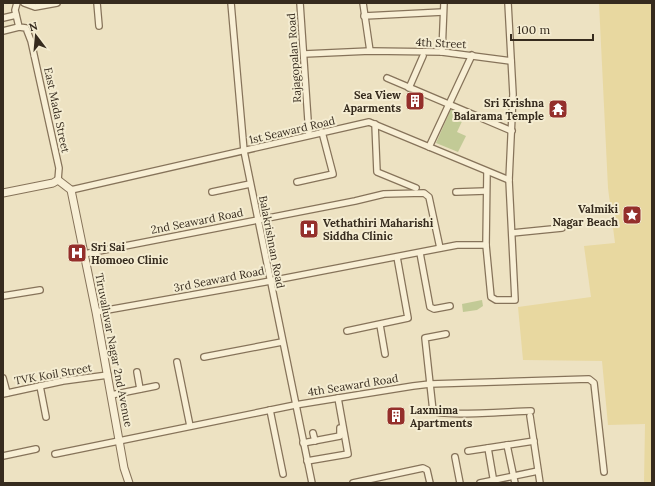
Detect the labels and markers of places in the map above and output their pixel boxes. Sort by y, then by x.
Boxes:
place label: Sea View Aparments [343,88,401,115]
building icon: Sea View Aparments [404,90,426,112]
place label: Sri Krishna Balarama Temple [454,96,544,123]
temple icon: Sri Krishna Balarama Temple [547,98,569,120]
place label: Valmiki Nagar Beach [553,202,618,229]
place icon: Valmiki Nagar Beach [621,204,643,226]
place label: Vethathiri Maharishi Siddha Clinic [323,216,434,243]
hospital icon: Vethathiri Maharishi Siddha Clinic [298,218,320,240]
place label: Sri Sai Homoeo Clinic [91,240,168,267]
hospital icon: Sri Sai Homoeo Clinic [66,242,88,264]
place label: Laxmima Apartments [410,403,472,430]
building icon: Laxmima Apartments [385,405,407,427]

